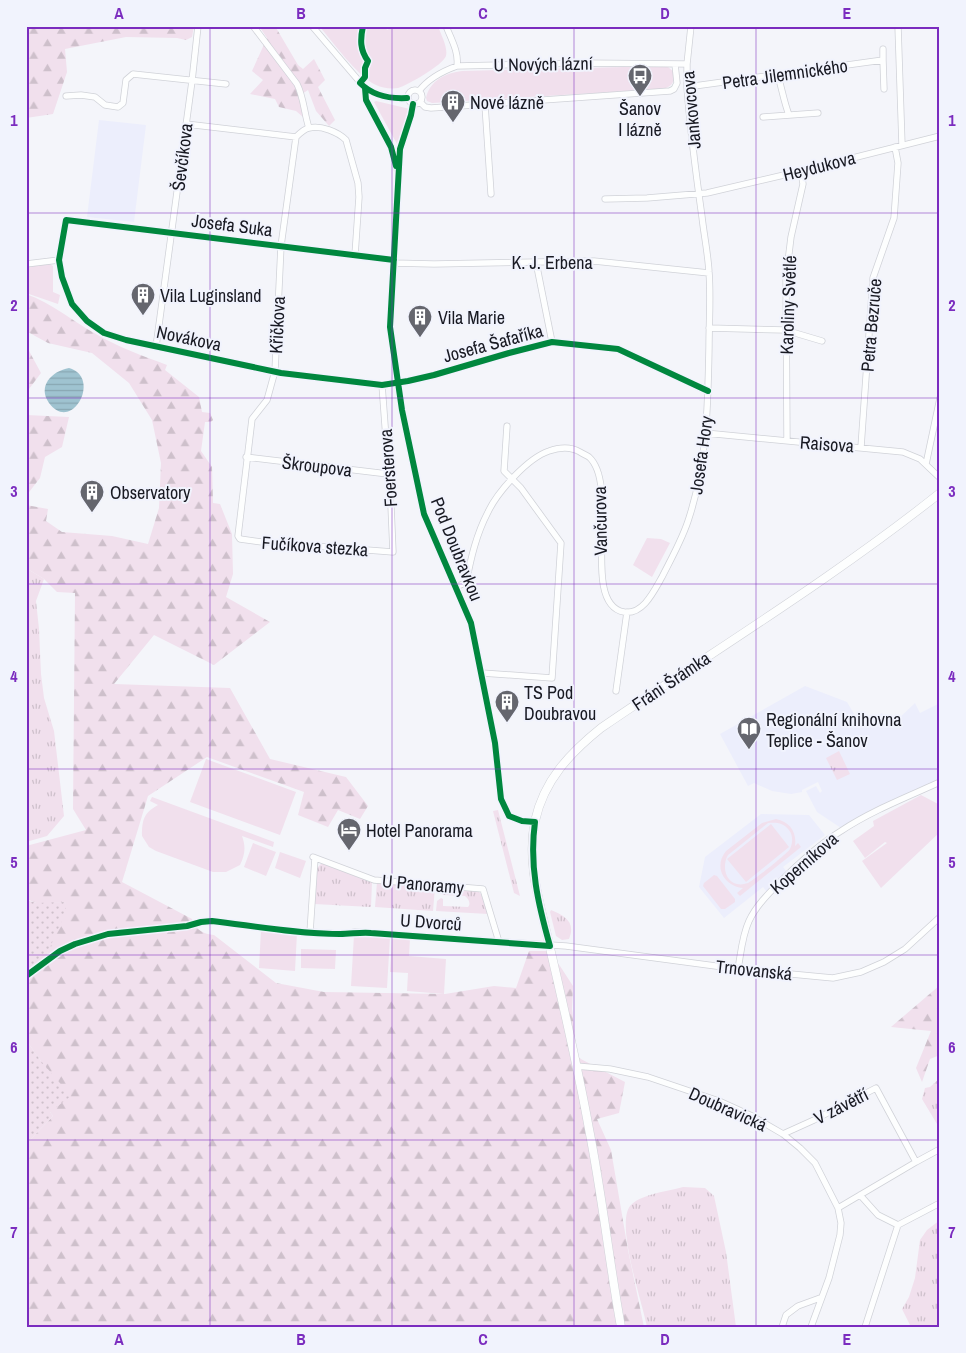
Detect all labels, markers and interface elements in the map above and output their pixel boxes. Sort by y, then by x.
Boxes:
text: A [114,2,124,24]
text: B [296,2,306,24]
text: C [478,2,488,24]
text: D [660,2,670,24]
text: E [843,2,852,24]
street label: U Nových lázní [493,51,594,77]
street label: Petra Jilemnického [721,53,849,95]
bus stop icon: Šanov I lázně [627,63,653,97]
street label: Jankovcova [675,70,707,150]
building icon: Nové lázně [440,89,466,123]
place label: Nové lázně [470,90,544,115]
place label: Šanov I lázně [618,96,662,142]
text: 1 [10,109,18,131]
text: 1 [948,109,956,131]
street label: Ševčíkova [165,122,199,192]
street label: Heydukova [780,145,858,187]
street label: Josefa Suka [190,208,274,242]
street label: K. J. Erbena [511,250,593,275]
street label: Karoliny Světlé [774,255,802,355]
street label: Petra Bezruče [854,277,888,373]
building icon: Vila Luginsland [130,282,156,316]
place label: Vila Luginsland [160,283,262,308]
text: 2 [10,294,18,316]
text: 2 [948,294,956,316]
street label: Křičkova [263,296,291,354]
building icon: Vila Marie [407,304,433,338]
place label: Vila Marie [438,305,505,330]
street label: Josefa Šafaříka [440,318,546,368]
street label: Novákova [154,319,224,357]
street label: Josefa Hory [683,414,719,496]
street label: Foersterova [373,428,403,508]
street label: Raisova [799,430,855,458]
street label: Škroupova [280,449,354,483]
building icon: Observatory [79,479,105,513]
text: 3 [10,480,18,502]
place label: Observatory [110,480,191,505]
text: 3 [948,480,956,502]
street label: Vančurova [587,486,613,556]
street label: Pod Doubravkou [425,493,489,605]
street label: Fučíkova stezka [261,530,369,562]
street label: Fráni Šrámka [627,646,715,716]
text: 4 [10,665,18,687]
text: 4 [948,665,956,687]
place label: TS Pod Doubravou [524,680,596,726]
building icon: TS Pod Doubravou [494,689,520,723]
place label: Regionální knihovna Teplice - Šanov [766,707,901,753]
library icon: Regionální knihovna Teplice - Šanov [736,716,762,750]
hotel icon: Hotel Panorama [336,817,362,851]
place label: Hotel Panorama [366,818,473,843]
street label: Koperníkova [765,826,843,900]
text: 5 [10,851,18,873]
text: 5 [948,851,956,873]
street label: U Panoramy [381,868,466,900]
street label: U Dvorců [399,907,463,937]
street label: Trnovanská [715,954,793,986]
text: 6 [10,1036,18,1058]
text: 6 [948,1036,956,1058]
street label: Doubravická [685,1081,771,1137]
street label: V závětří [809,1081,873,1130]
text: 7 [10,1221,18,1243]
text: 7 [948,1221,956,1243]
text: A [114,1328,124,1350]
text: B [296,1328,306,1350]
text: C [478,1328,488,1350]
text: D [660,1328,670,1350]
text: E [843,1328,852,1350]

